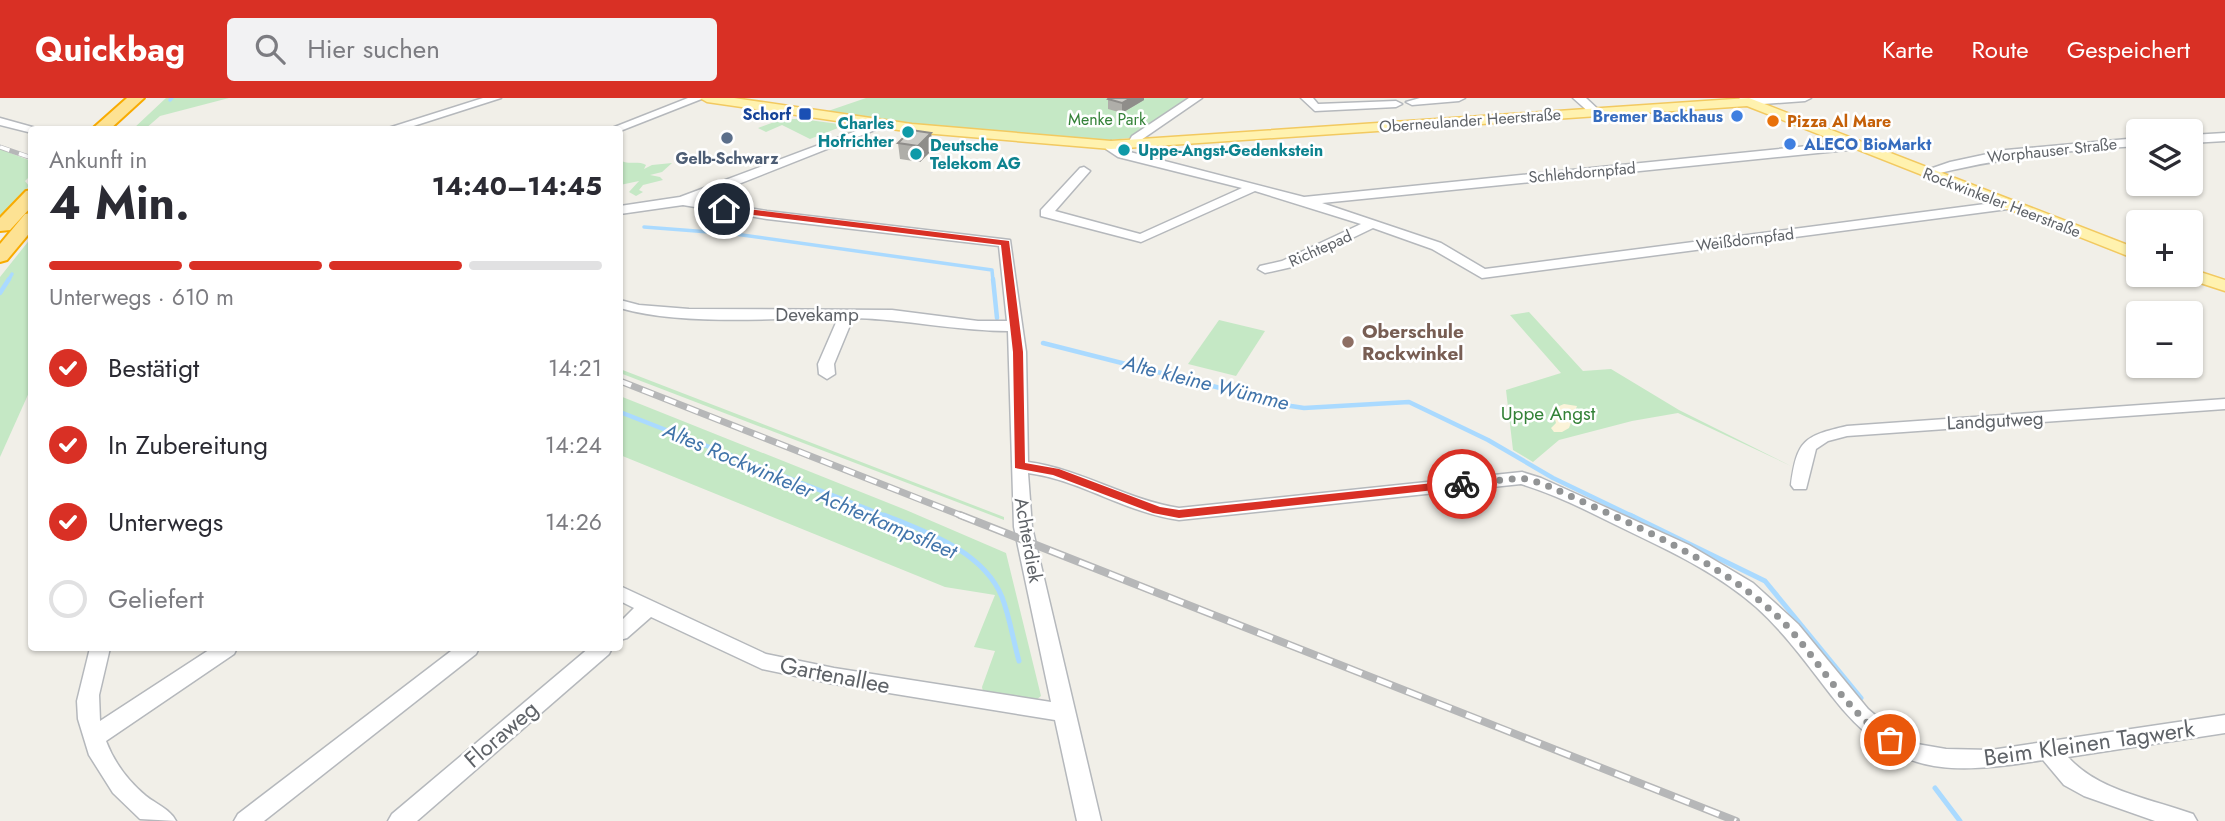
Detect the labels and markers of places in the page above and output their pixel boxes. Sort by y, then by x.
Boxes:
place label: Schorf [742,103,792,126]
place label: Bremer Backhaus [1593,105,1723,128]
marker: Schorf [797,106,813,122]
marker: Bremer Backhaus [1729,108,1745,124]
place label: Pizza Al Mare [1787,110,1891,133]
place label: Charles Hofrichter [818,112,894,153]
marker: Pizza Al Mare [1765,113,1781,129]
marker: Charles Hofrichter [900,124,916,140]
marker: Gelb-Schwarz [719,130,735,146]
place label: ALECO BioMarkt [1803,133,1932,156]
place label: Deutsche Telekom AG [930,134,1021,175]
marker: ALECO BioMarkt [1782,136,1798,152]
place label: Uppe-Angst-Gedenkstein [1138,139,1323,162]
marker: Uppe-Angst-Gedenkstein [1116,142,1132,158]
marker: Deutsche Telekom AG [908,146,924,162]
place label: Gelb-Schwarz [675,147,779,170]
pin [694,179,754,239]
place label: Oberschule Rockwinkel [1362,318,1464,367]
marker: Oberschule Rockwinkel [1340,334,1356,350]
pin [1860,710,1920,770]

